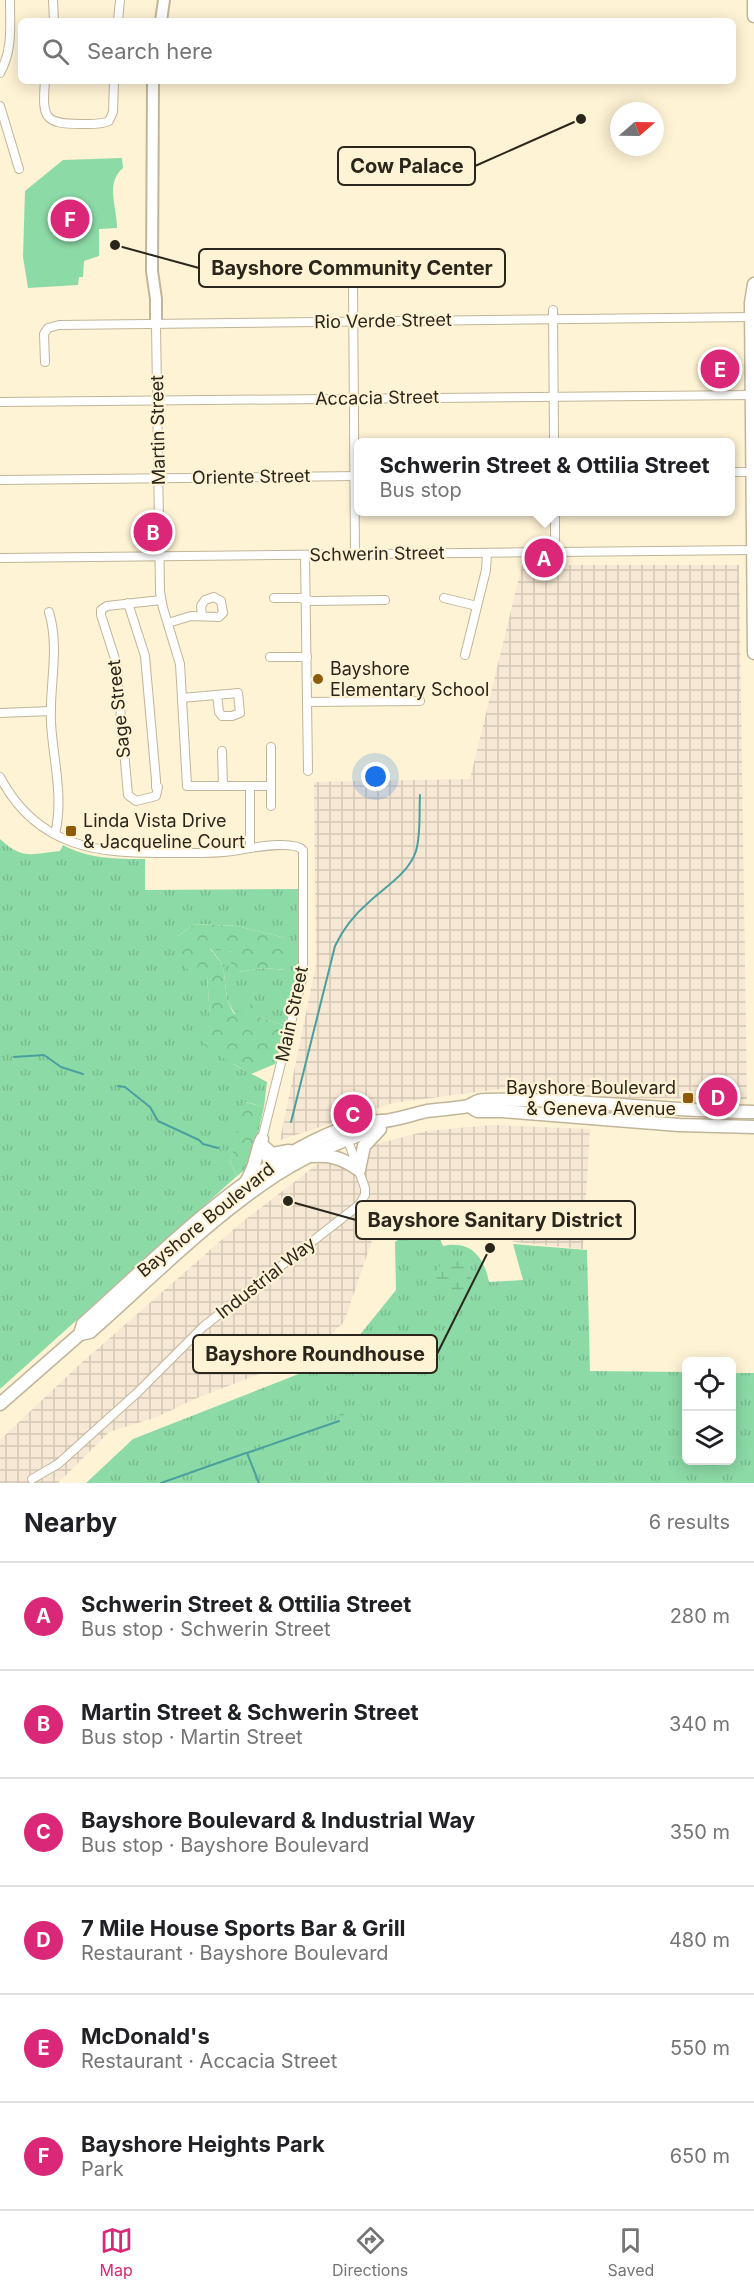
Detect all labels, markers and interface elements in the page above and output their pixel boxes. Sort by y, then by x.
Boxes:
search box [18,18,736,84]
icon: search [39,35,72,68]
text: Search here [87,38,213,64]
north arrow [610,102,664,156]
callout: Cow Palace [338,147,475,185]
text: Cow Palace [350,154,464,178]
pin: F [50,196,90,242]
callout: Bayshore Community Center [199,249,505,287]
text: Bayshore Community Center [211,256,493,280]
street label: Rio Verde Street [314,309,452,332]
pin: E [700,346,740,392]
street label: Martin Street [146,375,169,485]
street label: Accacia Street [315,386,439,409]
popup [354,438,735,516]
text: Schwerin Street & Ottilia Street [379,452,710,478]
street label: Oriente Street [192,465,310,488]
text: Bus stop [379,478,462,502]
pin: B [134,510,172,554]
pin: A [524,536,564,580]
street label: Schwerin Street [309,542,445,565]
place label: Bayshore Elementary School [330,658,489,700]
street label: Sage Street [103,659,134,759]
marker: Bayshore Elementary School [311,672,325,686]
your location [361,762,390,791]
place label: Linda Vista Drive & Jacqueline Court [83,810,245,852]
marker: Linda Vista Drive & Jacqueline Court [64,824,78,838]
street label: Main Street [271,964,312,1064]
pin: D [698,1074,738,1120]
place label: Bayshore Boulevard & Geneva Avenue [506,1077,676,1119]
marker: Bayshore Boulevard & Geneva Avenue [681,1091,695,1105]
pin: C [334,1092,372,1136]
street label: Bayshore Boulevard [133,1158,278,1281]
callout: Bayshore Sanitary District [356,1201,635,1239]
text: Bayshore Sanitary District [368,1208,622,1232]
street label: Industrial Way [212,1232,320,1323]
callout: Bayshore Roundhouse [193,1335,437,1373]
text: Bayshore Roundhouse [205,1342,425,1366]
map controls [682,1357,736,1465]
button: locate [682,1357,736,1411]
button: layers [682,1411,736,1465]
text: Nearby [24,1507,117,1538]
text: 6 results [649,1510,730,1534]
text: Schwerin Street & Ottilia Street [81,1591,411,1617]
text: A [36,1604,51,1628]
text: 280 m [670,1604,730,1628]
text: Bus stop · Schwerin Street [81,1617,331,1641]
text: Martin Street & Schwerin Street [81,1699,419,1725]
text: B [37,1712,50,1736]
text: 340 m [669,1712,730,1736]
text: Bus stop · Martin Street [81,1725,303,1749]
text: Bayshore Boulevard & Industrial Way [81,1807,475,1833]
text: C [36,1820,51,1844]
text: 350 m [670,1820,730,1844]
text: Bus stop · Bayshore Boulevard [81,1833,369,1857]
text: 7 Mile House Sports Bar & Grill [81,1915,406,1941]
text: D [36,1928,51,1952]
text: 480 m [669,1928,730,1952]
text: Restaurant · Bayshore Boulevard [81,1941,389,1965]
text: McDonald's [81,2023,210,2049]
text: E [37,2036,50,2060]
text: 550 m [670,2036,730,2060]
text: Restaurant · Accacia Street [81,2049,337,2073]
text: Bayshore Heights Park [81,2131,325,2157]
text: F [38,2144,49,2168]
text: 650 m [670,2144,730,2168]
text: Park [81,2157,124,2181]
tab: Map [100,2224,133,2280]
tab: Directions [332,2224,408,2280]
tab: Saved [608,2224,654,2280]

